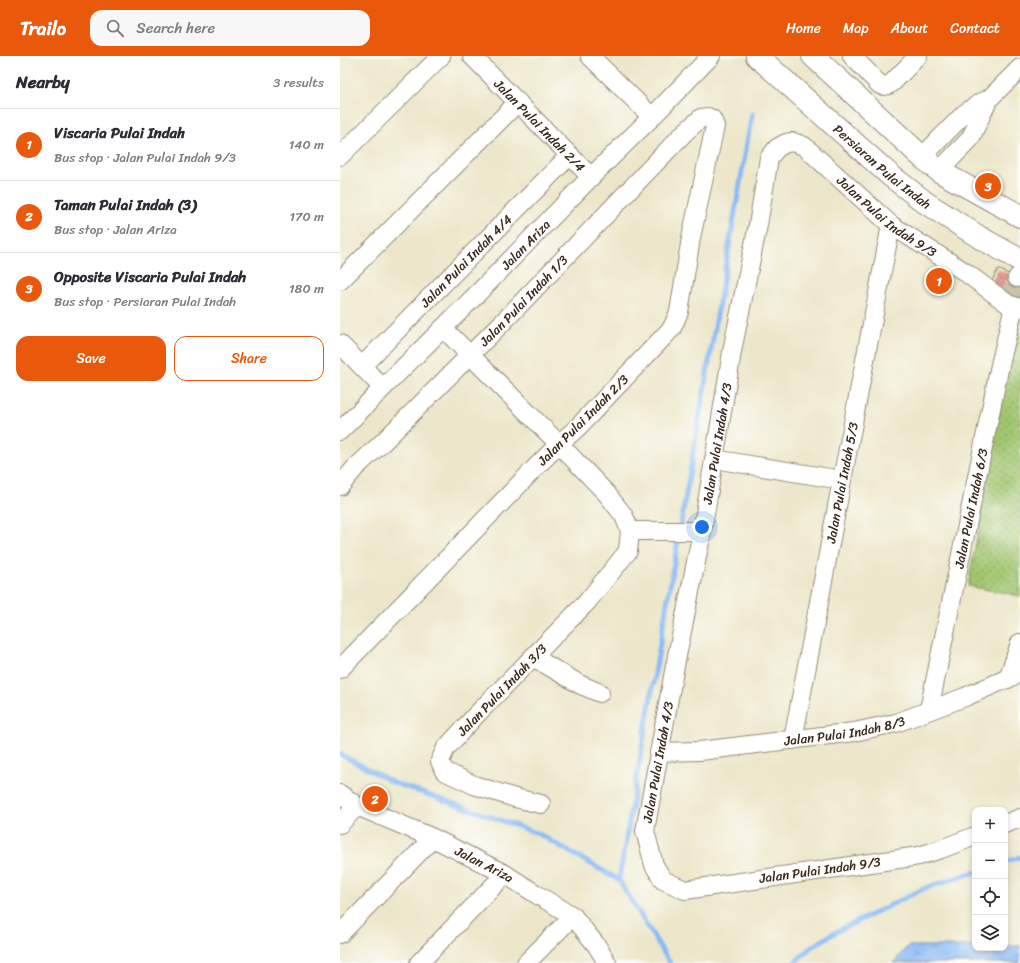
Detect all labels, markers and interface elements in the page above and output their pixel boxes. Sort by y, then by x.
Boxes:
search box [90,10,370,46]
text: Trailo [20,12,66,45]
text: Search here [136,15,215,41]
text: Home [786,16,821,41]
text: Map [843,16,869,41]
text: About [891,16,928,41]
text: Contact [950,16,1000,41]
icon: search [104,17,126,39]
text: Nearby [16,67,70,97]
text: 3 results [273,71,324,94]
street label: Jalan Pulai Indah 2/4 [488,73,591,177]
street label: Persiaran Pulai Indah [828,118,936,215]
text: Viscaria Pulai Indah [54,120,185,146]
text: 1 [26,133,32,156]
text: 140 m [289,133,324,156]
text: Bus stop · Jalan Pulai Indah 9/3 [54,146,236,169]
street label: Jalan Pulai Indah 9/3 [831,169,942,263]
pin: 3 [975,171,1001,201]
text: Taman Pulai Indah (3) [54,192,196,218]
text: 2 [25,205,33,228]
text: 170 m [289,205,324,228]
street label: Jalan Pulai Indah 4/4 [414,209,517,313]
street label: Jalan Ariza [494,213,556,276]
text: Bus stop · Jalan Ariza [54,218,177,241]
street label: Jalan Pulai Indah 1/3 [473,249,573,352]
text: Opposite Viscaria Pulai Indah [54,264,246,290]
pin: 1 [926,266,952,296]
text: 3 [25,277,33,300]
text: 180 m [289,277,324,300]
text: Bus stop · Persiaran Pulai Indah [54,290,236,313]
button: Save [16,336,166,381]
button: Share [174,336,324,381]
street label: Jalan Pulai Indah 2/3 [531,369,634,472]
street label: Jalan Pulai Indah 4/3 [695,381,738,507]
street label: Jalan Pulai Indah 5/3 [819,420,864,546]
street label: Jalan Pulai Indah 6/3 [947,446,994,571]
your location [692,517,712,537]
street label: Jalan Pulai Indah 3/3 [451,638,552,742]
street label: Jalan Pulai Indah 4/3 [635,700,680,825]
street label: Jalan Pulai Indah 8/3 [782,709,909,752]
pin: 2 [362,784,388,814]
map controls [972,807,1008,951]
button: + [972,807,1008,843]
street label: Jalan Ariza [450,839,519,889]
button: − [972,843,1008,879]
street label: Jalan Pulai Indah 9/3 [757,850,882,890]
button: locate [972,879,1008,915]
button: layers [972,915,1008,951]

